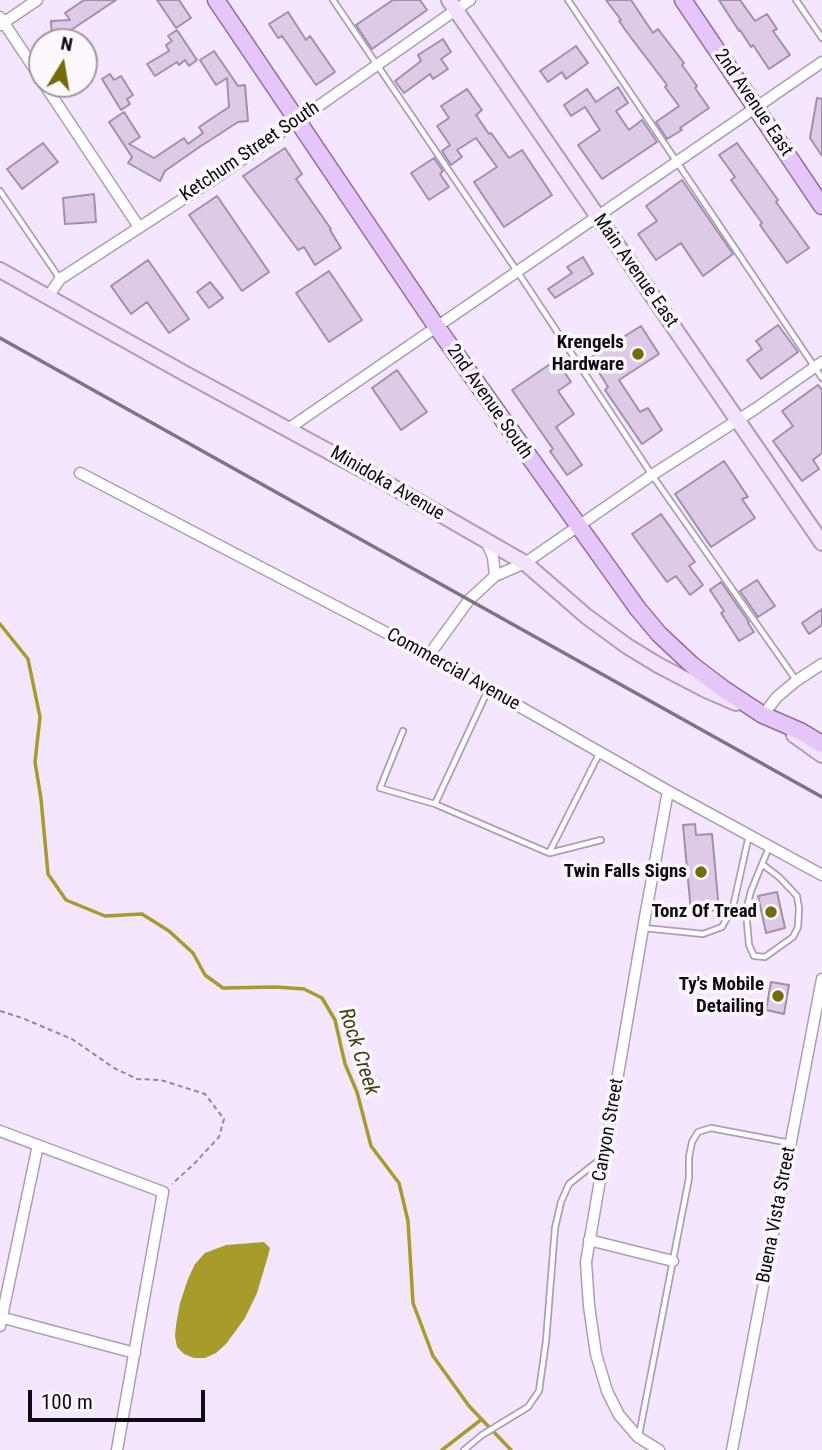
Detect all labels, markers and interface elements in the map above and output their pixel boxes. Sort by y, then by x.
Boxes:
north arrow [28,28,98,98]
text: N [59,31,75,56]
street label: 2nd Avenue East [709,45,797,161]
street label: Ketchum Street South [176,97,324,207]
street label: Main Avenue East [587,210,683,332]
place label: Krengels Hardware [552,332,624,376]
street label: 2nd Avenue South [441,340,537,464]
marker: Krengels Hardware [630,346,646,362]
street label: Minidoka Avenue [326,442,448,526]
street label: Commercial Avenue [382,624,524,716]
place label: Twin Falls Signs [564,861,687,883]
marker: Twin Falls Signs [693,864,709,880]
place label: Tonz Of Tread [651,901,757,923]
marker: Tonz Of Tread [763,904,779,920]
place label: Ty's Mobile Detailing [679,974,764,1018]
marker: Ty's Mobile Detailing [770,988,786,1004]
water label: Rock Creek [332,1005,384,1099]
street label: Canyon Street [589,1077,629,1183]
street label: Buena Vista Street [753,1145,801,1285]
scale bar [32,1376,208,1420]
text: 100 m [41,1390,93,1414]

